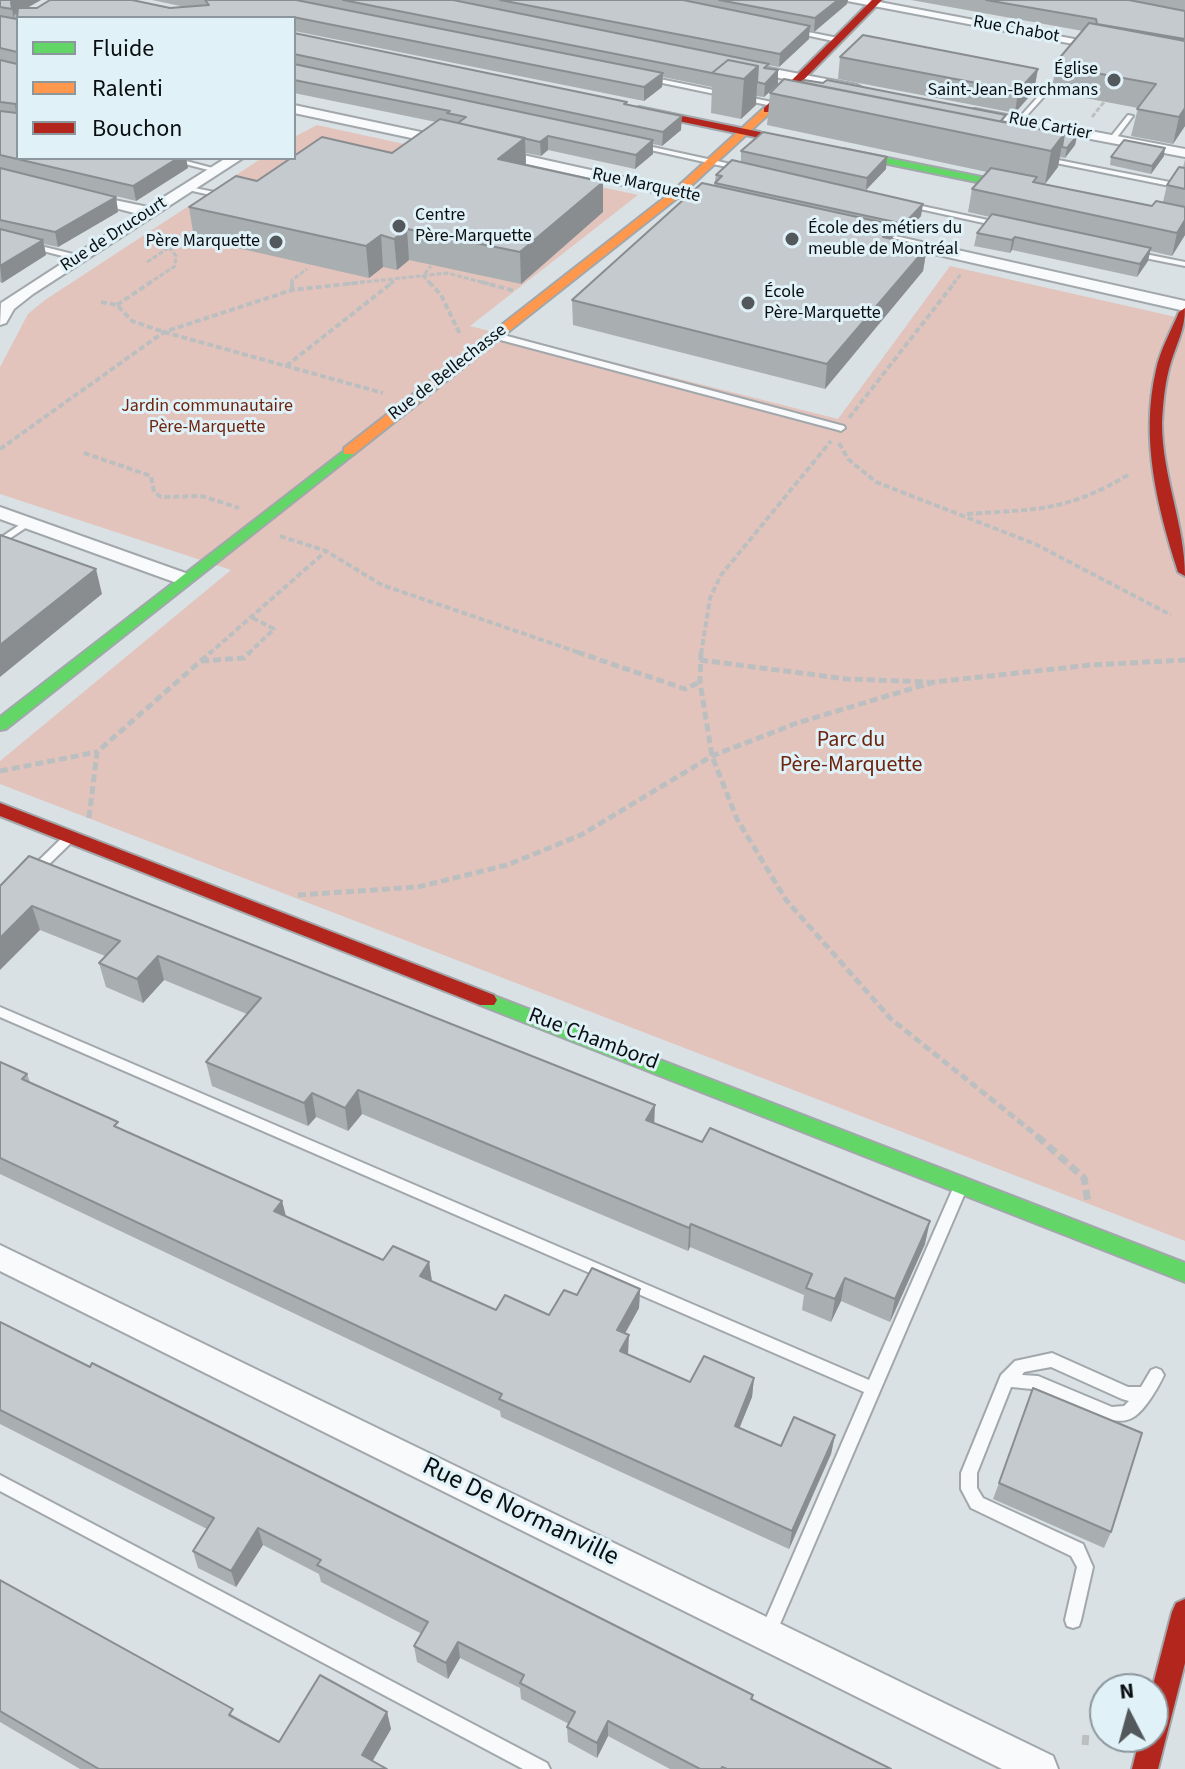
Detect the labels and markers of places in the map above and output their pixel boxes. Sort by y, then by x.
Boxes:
place label: Église Saint-Jean-Berchmans [927,59,1098,102]
marker: Église Saint-Jean-Berchmans [1105,71,1123,89]
place label: Centre Père-Marquette [415,205,532,248]
marker: Centre Père-Marquette [390,217,408,235]
place label: École des métiers du meuble de Montréal [808,218,962,260]
marker: École des métiers du meuble de Montréal [783,230,801,248]
place label: Père Marquette [145,231,260,253]
marker: Père Marquette [267,233,285,251]
place label: École Père-Marquette [764,282,881,324]
marker: École Père-Marquette [739,294,757,312]

